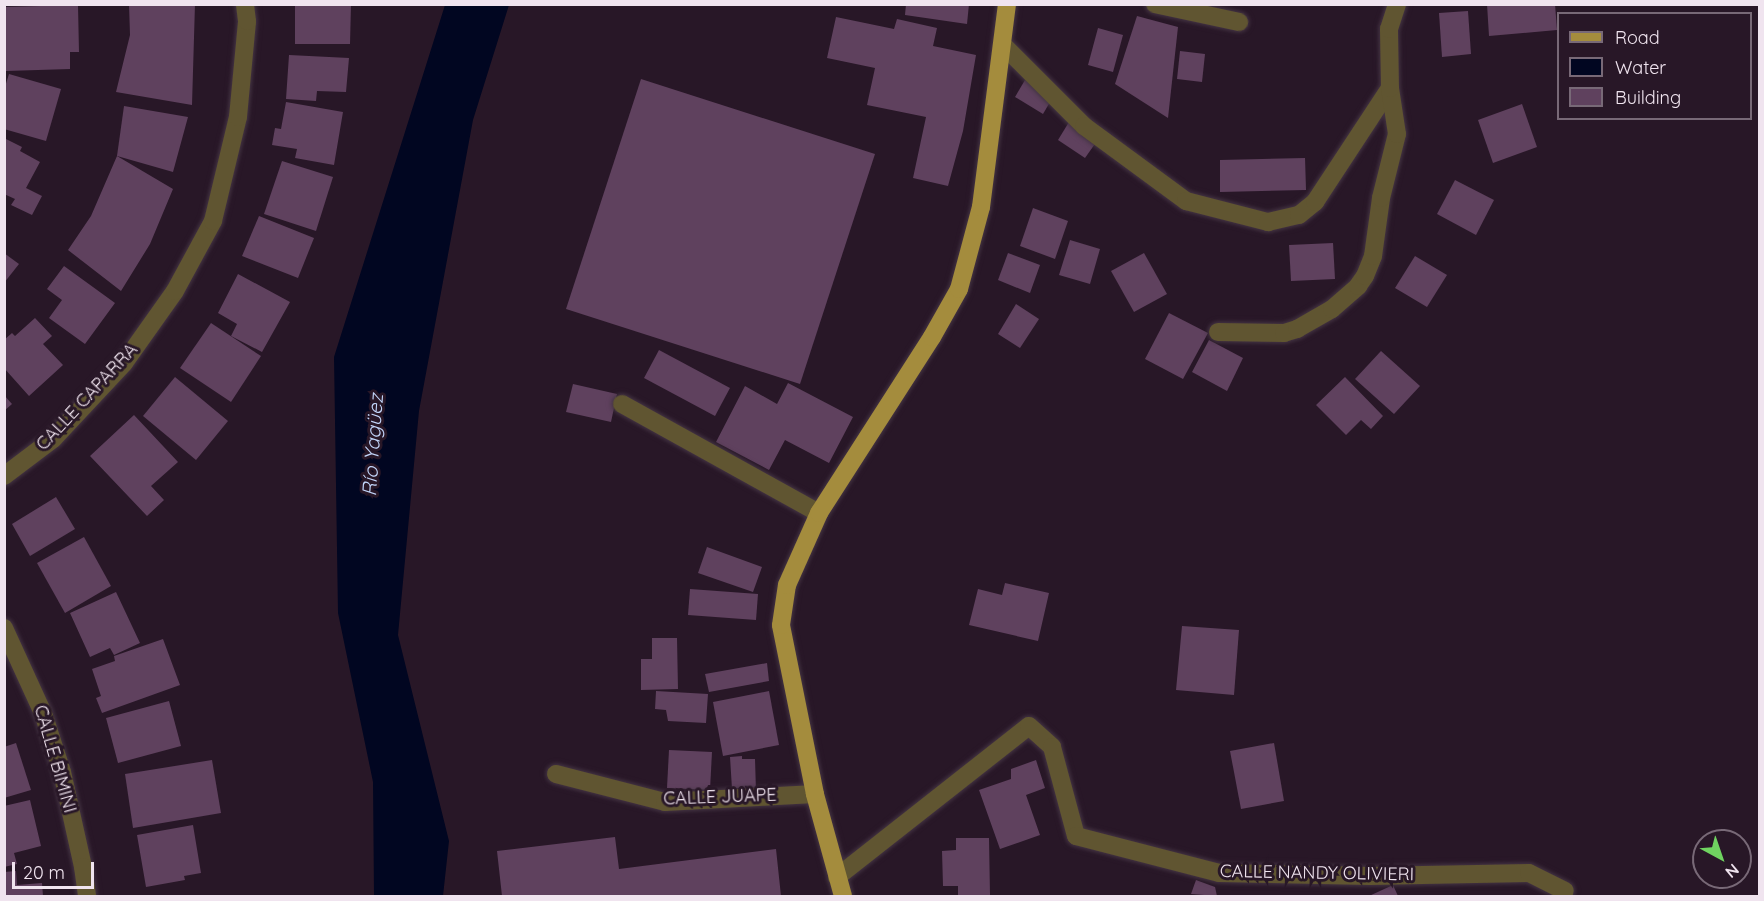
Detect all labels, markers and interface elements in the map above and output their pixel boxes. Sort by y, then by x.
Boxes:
legend [1557,12,1752,120]
text: Road [1615,26,1660,49]
text: Water [1615,56,1666,79]
text: Building [1615,86,1681,109]
street label: CALLE CAPARRA [32,339,142,455]
water label: Río Yagüez [356,393,388,497]
street label: CALLE BIMINI [29,703,81,815]
street label: CALLE JUAPE [663,784,777,810]
north arrow [1692,829,1752,889]
scale bar [15,850,98,888]
text: N [1721,860,1743,883]
text: 20 m [23,861,65,884]
street label: CALLE NANDY OLIVIERI [1220,861,1414,885]

